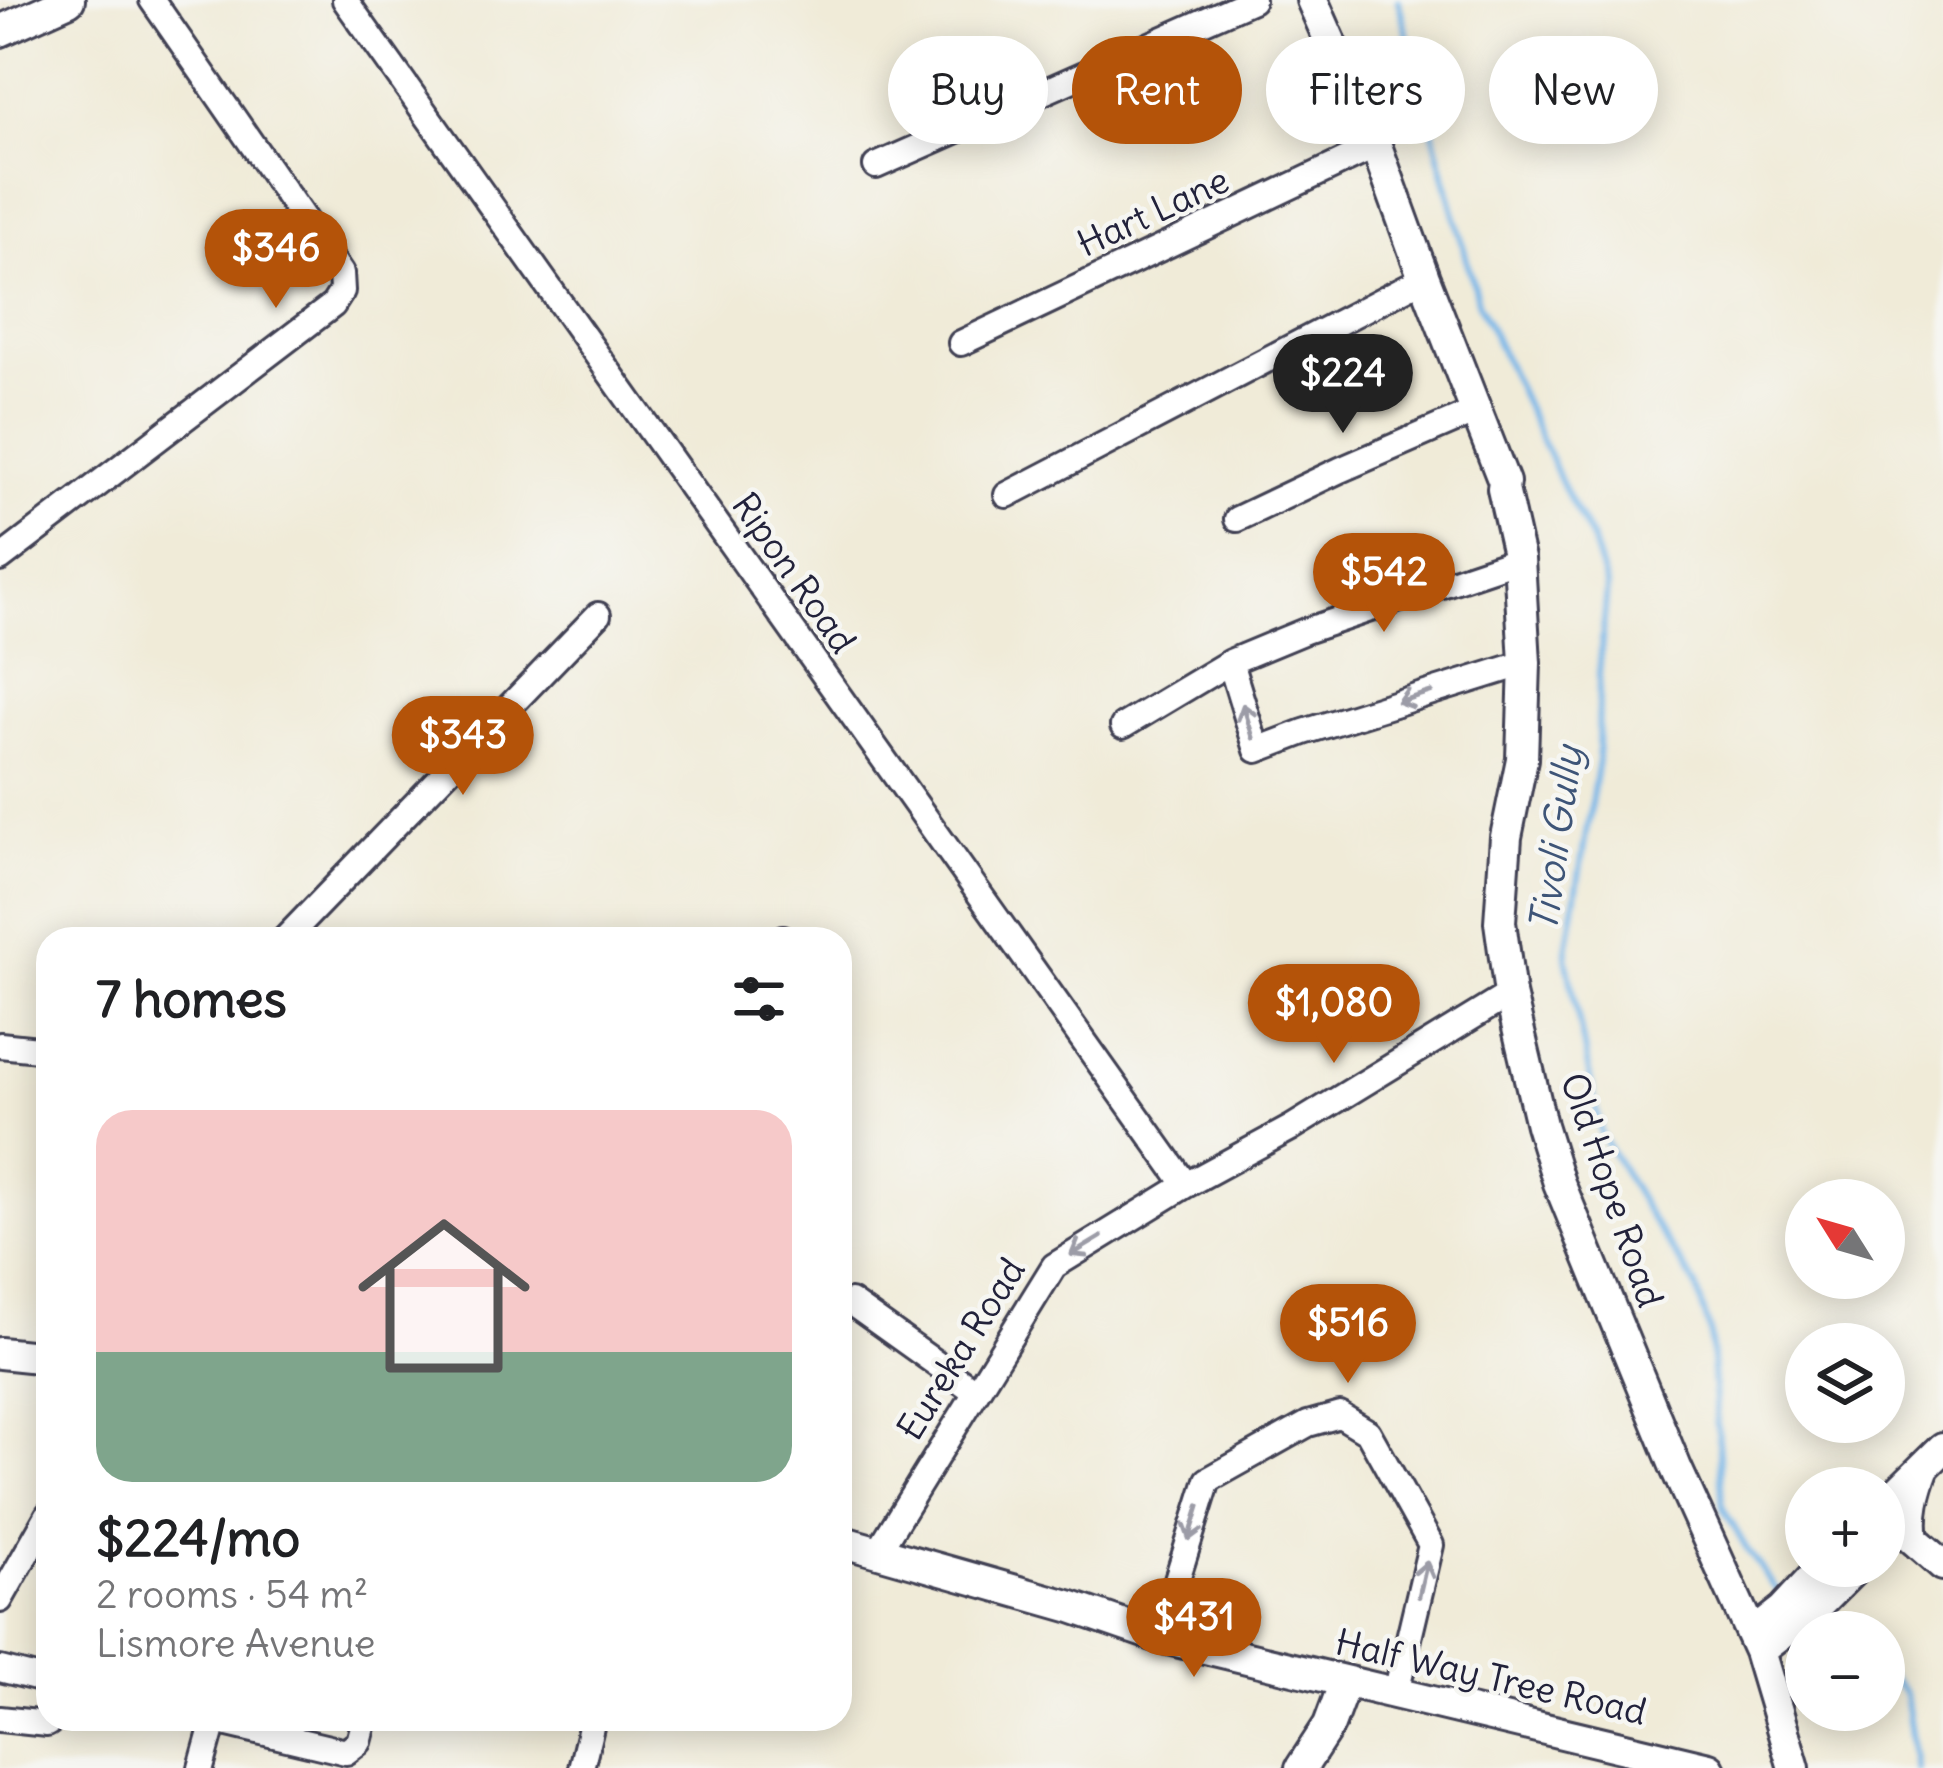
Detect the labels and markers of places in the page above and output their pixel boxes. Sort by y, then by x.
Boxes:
pin: $346 [205,209,347,311]
pin: $224 [1272,334,1414,436]
pin: $542 [1313,533,1455,635]
pin: $343 [392,696,534,798]
pin: $1,080 [1236,964,1432,1066]
pin: $516 [1277,1284,1419,1386]
pin: $431 [1123,1578,1265,1680]

